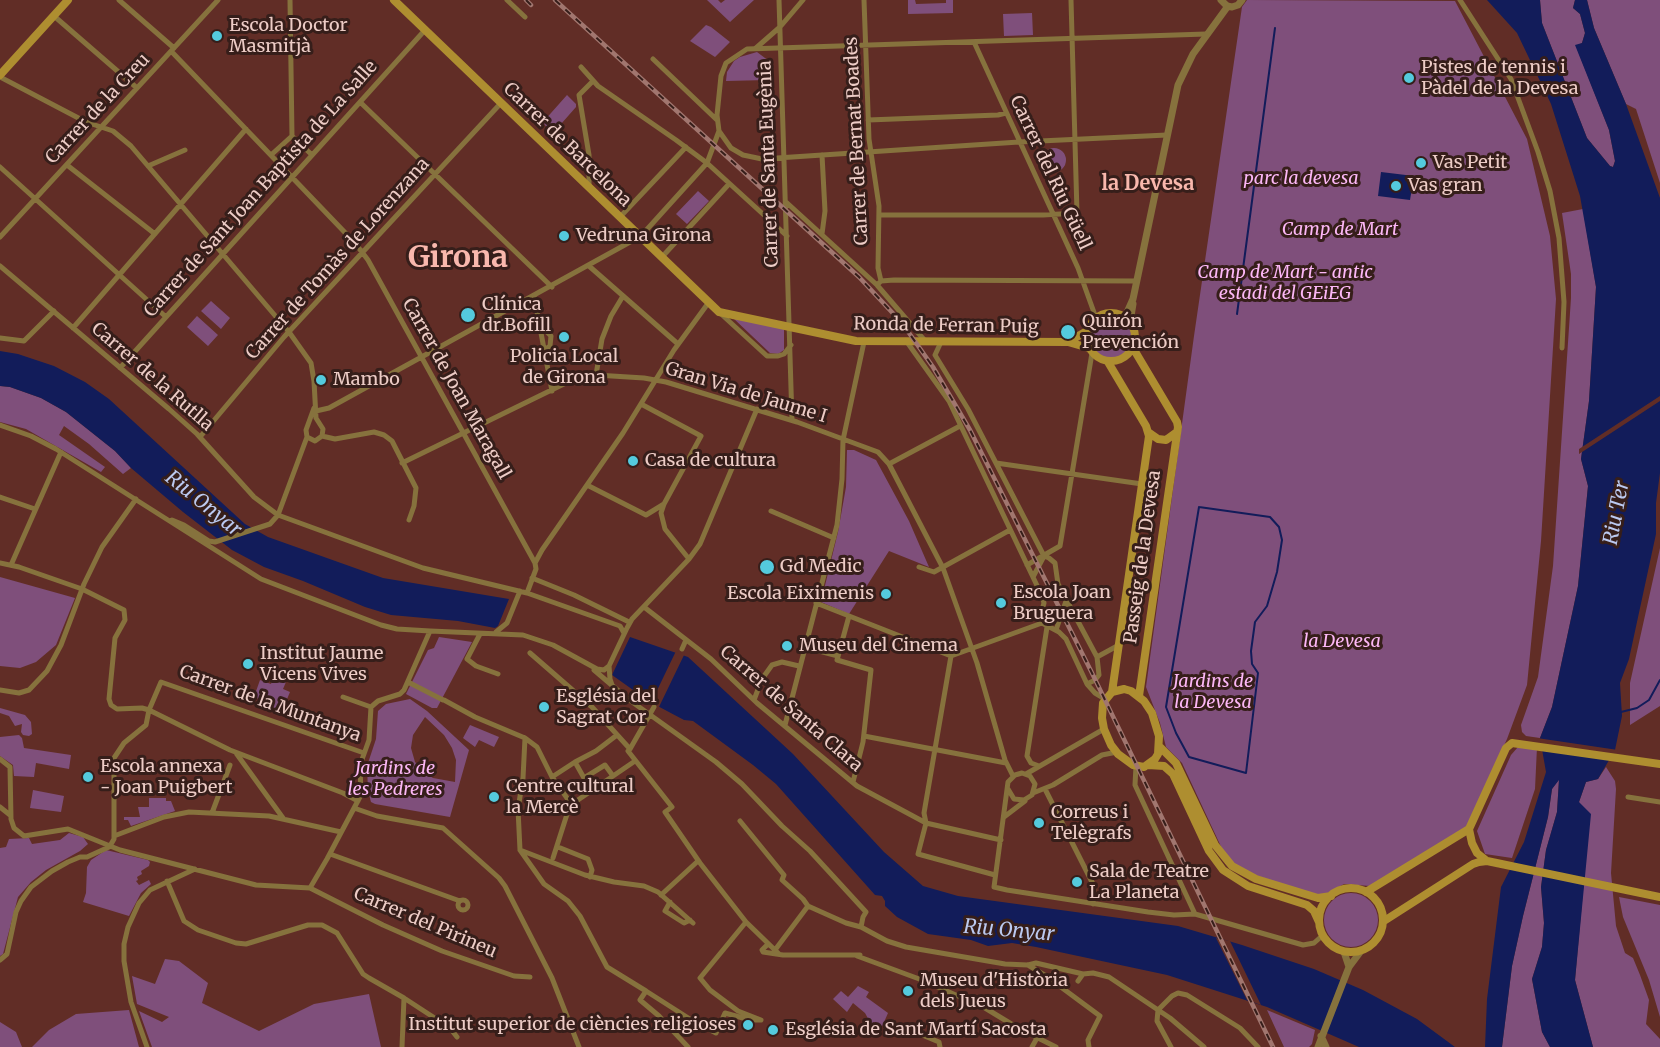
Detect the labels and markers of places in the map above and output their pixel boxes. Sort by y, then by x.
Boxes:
place label: Escola Doctor Masmitjà [229,15,348,57]
marker: Escola Doctor Masmitjà [210,29,224,43]
place label: Pistes de tennis i Pàdel de la Devesa [1421,57,1578,100]
marker: Pistes de tennis i Pàdel de la Devesa [1402,71,1416,85]
place label: Vas Petit [1433,152,1507,174]
marker: Vas Petit [1414,156,1428,170]
place label: Vas gran [1408,175,1482,197]
marker: Vas gran [1389,179,1403,193]
place label: Vedruna Girona [576,225,711,247]
marker: Vedruna Girona [557,229,571,243]
place label: Clínica dr.Bofill [482,294,551,336]
marker: Clínica dr.Bofill [459,306,477,324]
place label: Quirón Prevención [1082,311,1179,354]
marker: Quirón Prevención [1059,323,1077,341]
marker: Policia Local de Girona [557,330,571,344]
place label: Policia Local de Girona [510,346,618,388]
place label: Mambo [333,369,400,391]
marker: Mambo [314,373,328,387]
place label: Casa de cultura [645,450,776,472]
marker: Casa de cultura [626,454,640,468]
place label: Gd Medic [780,556,862,578]
marker: Gd Medic [758,558,776,576]
place label: Escola Joan Bruguera [1013,582,1111,624]
place label: Escola Eiximenis [727,583,874,605]
marker: Escola Eiximenis [879,587,893,601]
marker: Escola Joan Bruguera [994,596,1008,610]
place label: Museu del Cinema [799,635,958,657]
marker: Museu del Cinema [780,639,794,653]
place label: Institut Jaume Vicens Vives [260,643,383,686]
marker: Institut Jaume Vicens Vives [241,657,255,671]
place label: Església del Sagrat Cor [556,686,657,728]
marker: Església del Sagrat Cor [537,700,551,714]
place label: Escola annexa - Joan Puigbert [100,756,233,798]
marker: Escola annexa - Joan Puigbert [81,770,95,784]
place label: Centre cultural la Mercè [506,776,634,818]
marker: Centre cultural la Mercè [487,790,501,804]
place label: Correus i Telègrafs [1051,802,1131,844]
marker: Correus i Telègrafs [1032,816,1046,830]
place label: Sala de Teatre La Planeta [1089,861,1209,904]
marker: Sala de Teatre La Planeta [1070,875,1084,889]
place label: Museu d'Història dels Jueus [920,970,1068,1012]
marker: Museu d'Història dels Jueus [901,984,915,998]
place label: Institut superior de ciències religioses [408,1014,736,1036]
marker: Institut superior de ciències religioses [741,1018,755,1032]
place label: Església de Sant Martí Sacosta [785,1019,1046,1041]
marker: Església de Sant Martí Sacosta [766,1023,780,1037]

